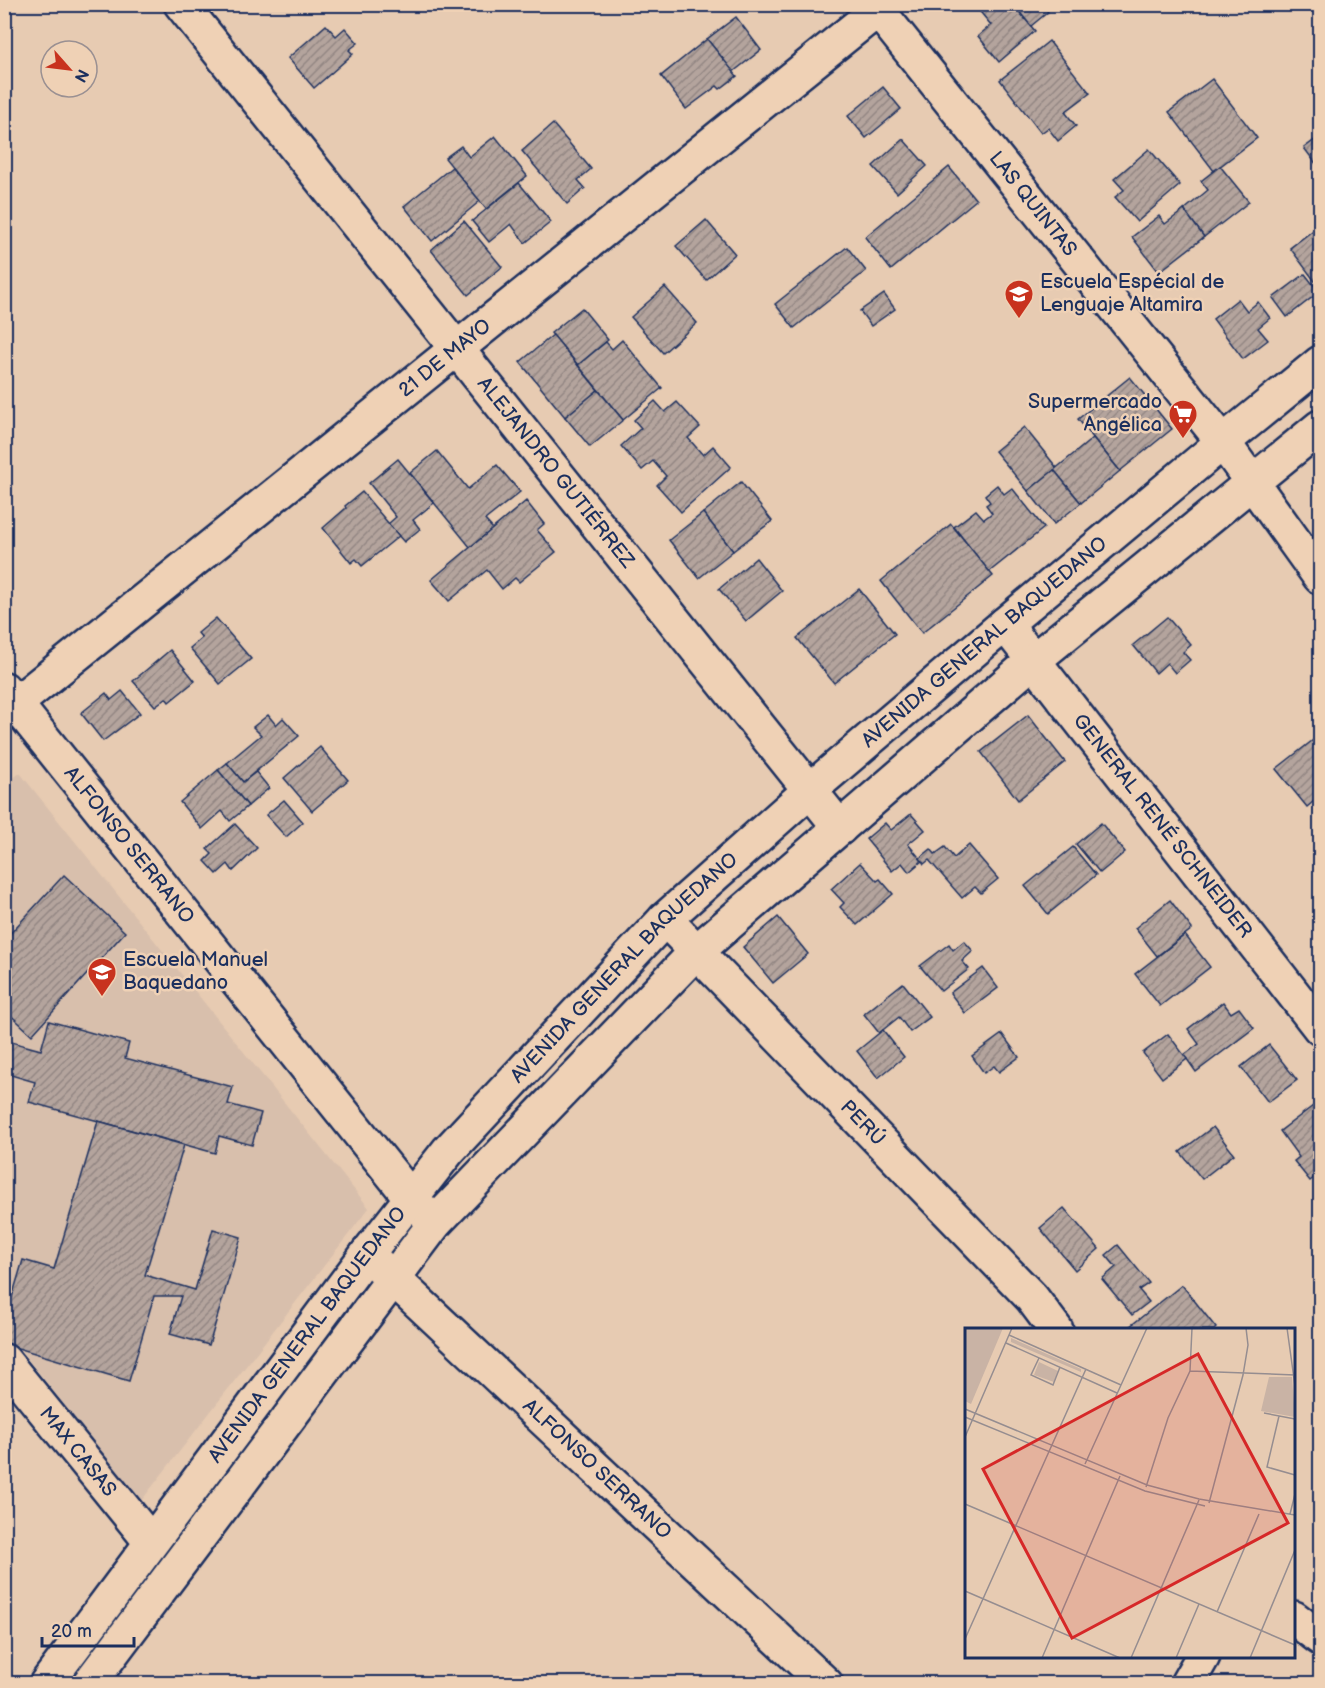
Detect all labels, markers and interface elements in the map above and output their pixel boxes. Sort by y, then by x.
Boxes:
north arrow [39,39,99,99]
text: N [70,66,92,85]
street label: LAS QUINTAS [984,147,1082,261]
place label: Escuela Espécial de Lenguaje Altamira [1040,270,1224,317]
school or university icon: Escuela Espécial de Lenguaje Altamira [1003,278,1035,320]
street label: 21 DE MAYO [394,314,496,402]
street label: ALEJANDRO GUTIÉRREZ [472,372,640,574]
place label: Supermercado Angélica [1028,390,1162,437]
supermarket icon: Supermercado Angélica [1167,398,1199,440]
street label: AVENIDA GENERAL BAQUEDANO [857,532,1112,753]
street label: GENERAL RENÉ SCHNEIDER [1068,709,1257,943]
street label: ALFONSO SERRANO [59,762,199,929]
street label: AVENIDA GENERAL BAQUEDANO [506,848,743,1088]
place label: Escuela Manuel Baquedano [123,948,268,995]
school or university icon: Escuela Manuel Baquedano [86,956,118,998]
street label: PERÚ [835,1095,891,1151]
street label: AVENIDA GENERAL BAQUEDANO [203,1202,411,1468]
inset map [965,1328,1295,1658]
street label: ALFONSO SERRANO [518,1394,676,1545]
street label: MAX CASAS [34,1402,121,1502]
scale bar [42,1610,134,1648]
text: 20 m [51,1621,92,1642]

